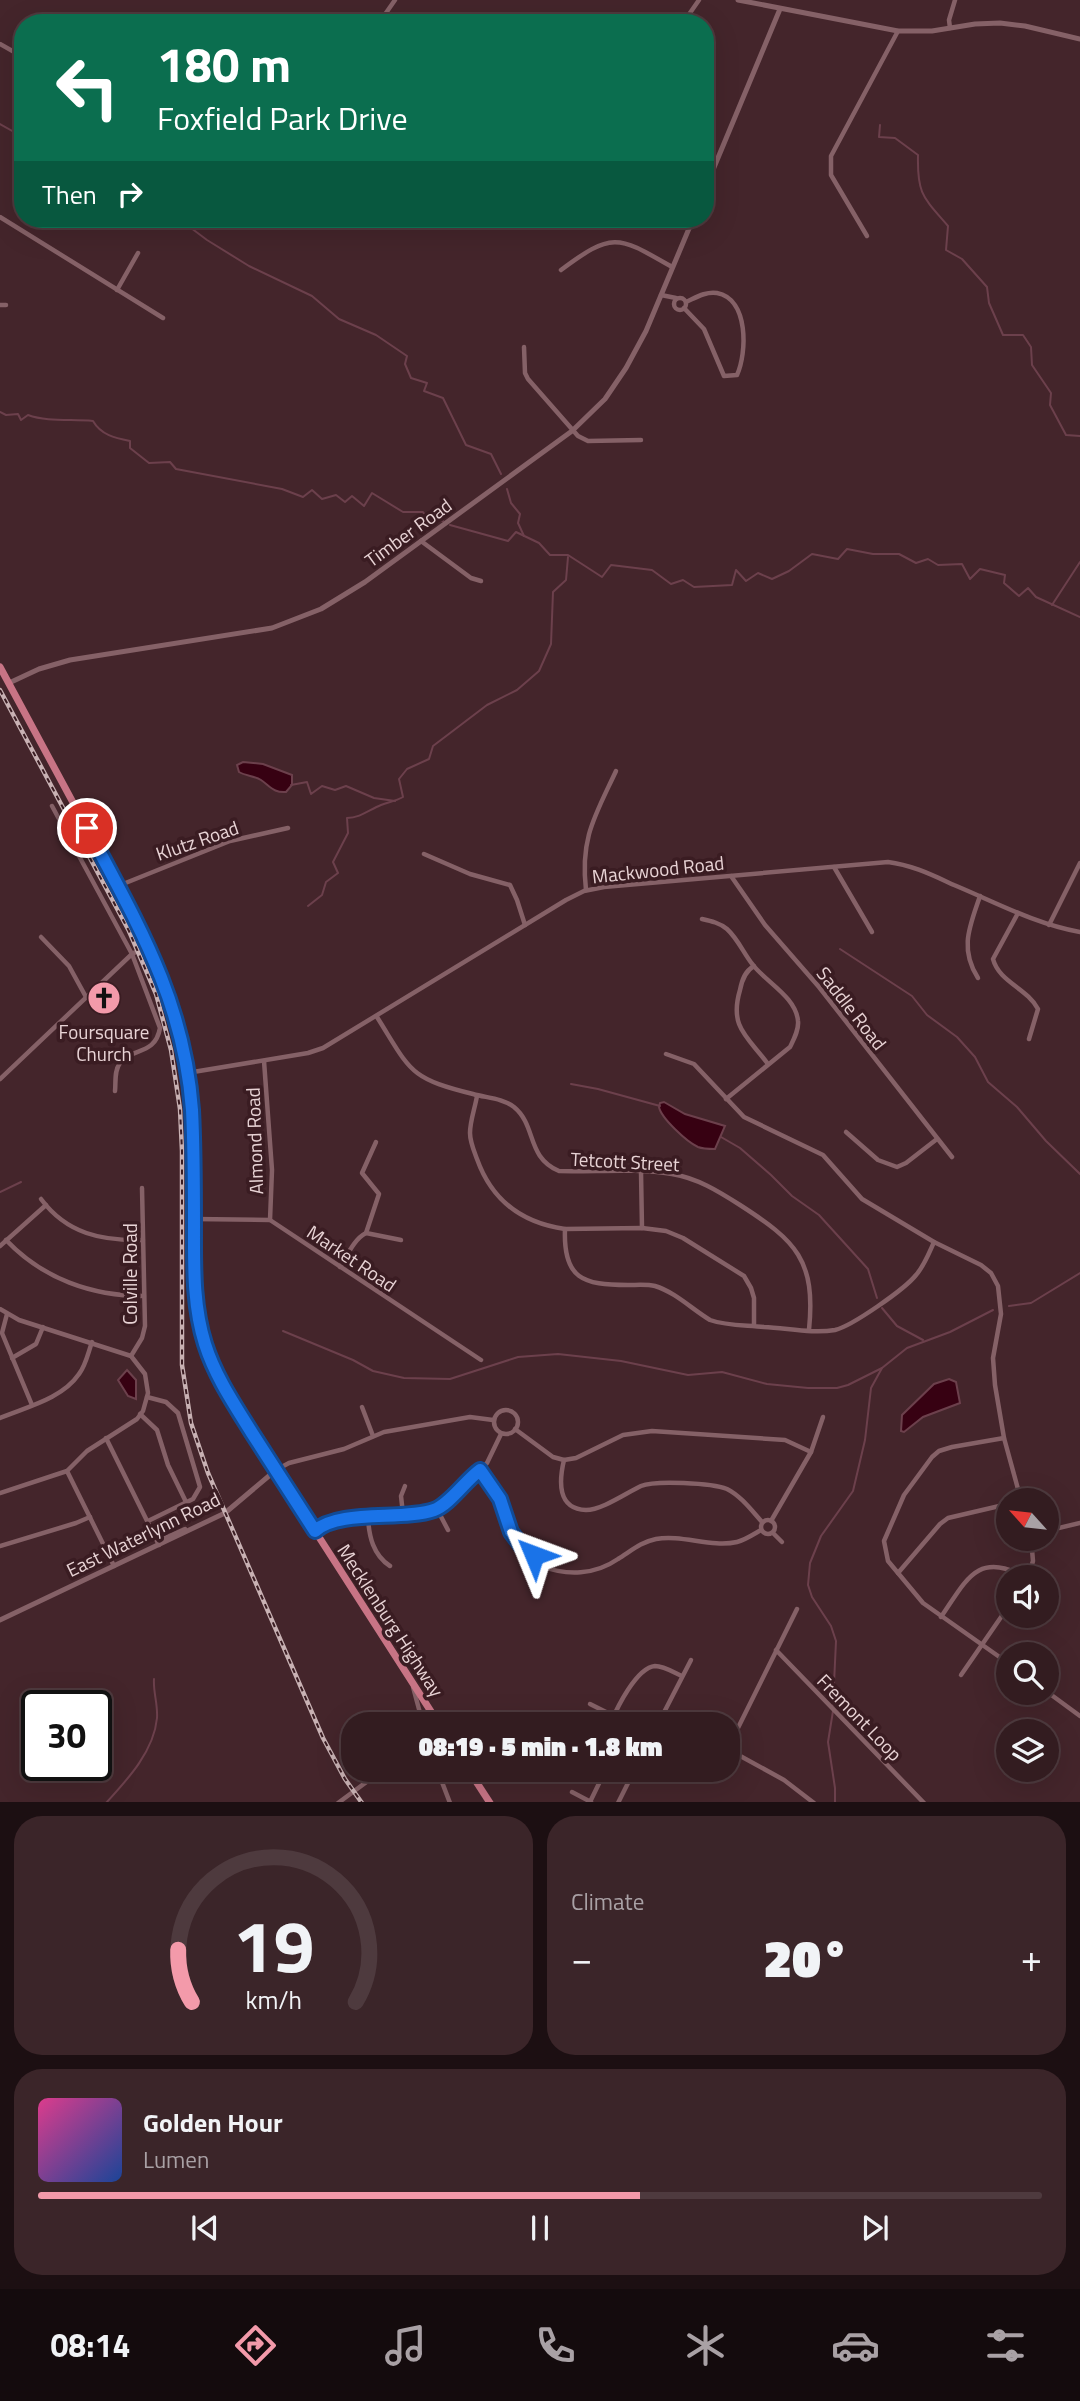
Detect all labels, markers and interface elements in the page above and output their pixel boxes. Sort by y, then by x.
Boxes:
text: 180 m [157,26,291,101]
icon: left [42,42,133,133]
text: Foxfield Park Drive [157,94,408,142]
text: Then [42,175,97,214]
icon: right [111,175,149,213]
street label: Timber Road [358,490,458,574]
pin [57,798,117,858]
icon: arrive [68,809,106,847]
street label: Klutz Road [152,812,242,868]
street label: Mackwood Road [591,848,725,890]
street label: Saddle Road [810,960,894,1056]
church icon: Foursquare Church [85,979,123,1017]
place label: Foursquare Church [59,1017,149,1068]
street label: Almond Road [238,1087,270,1195]
street label: Tetcott Street [570,1144,681,1178]
street label: Market Road [301,1217,403,1299]
street label: Colville Road [115,1223,144,1325]
street label: East Waterlynn Road [61,1484,225,1584]
north arrow [996,1488,1059,1550]
map controls [996,1488,1059,1782]
position arrow [497,1518,571,1592]
street label: Mecklenburg Highway [331,1538,451,1702]
button: sound [996,1565,1059,1628]
button: search [996,1642,1059,1705]
street label: Fremont Loop [811,1667,909,1767]
speed limit sign: 30 [21,1690,112,1781]
button: layers [996,1719,1059,1782]
text: 08:19 · 5 min · 1.8 km [419,1727,662,1766]
text: Climate [571,1884,644,1919]
text: 19 [233,1890,314,2000]
text: 20° [764,1918,849,1997]
text: − [571,1929,592,1987]
text: + [1021,1929,1042,1987]
text: km/h [245,1980,302,2018]
text: Golden Hour [143,2103,283,2142]
text: Lumen [143,2142,209,2177]
icon: previous [186,2209,224,2247]
icon: pause [521,2209,559,2247]
icon: next [856,2209,894,2247]
text: 08:14 [50,2321,130,2369]
icon: directions [231,2321,280,2370]
icon: music [381,2321,430,2370]
icon: phone [531,2321,580,2370]
icon: climate [681,2321,730,2370]
icon: car [831,2321,880,2370]
icon: filters [981,2321,1030,2370]

